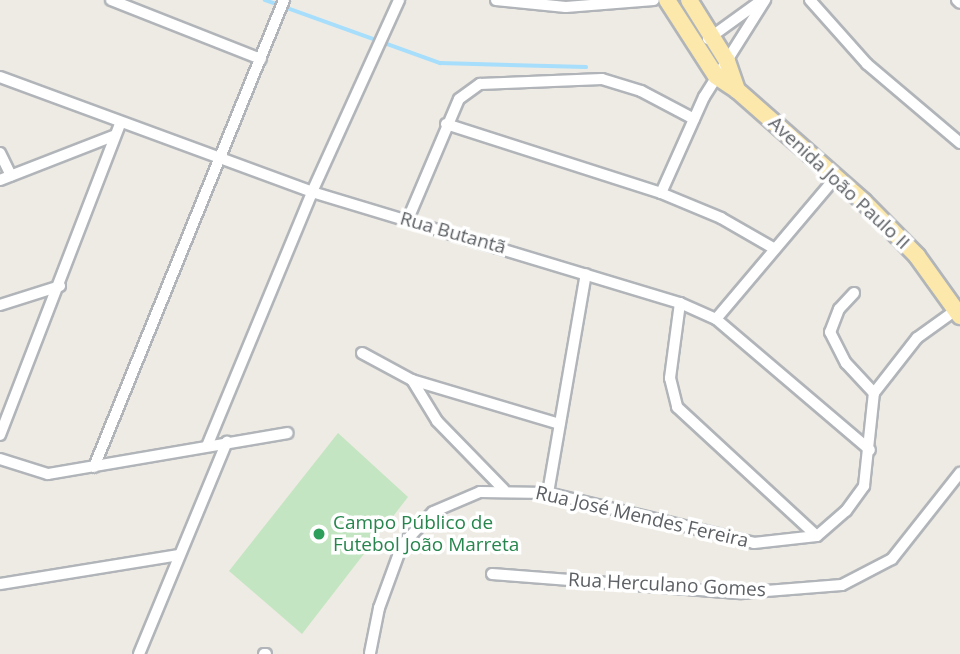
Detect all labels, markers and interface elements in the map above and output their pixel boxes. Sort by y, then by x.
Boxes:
street label: Avenida João Paulo II [764,112,914,254]
street label: Rua Butantã [397,207,509,259]
street label: Rua José Mendes Fereira [533,481,751,553]
place label: Campo Público de Futebol João Marreta [333,512,519,556]
marker: Campo Público de Futebol João Marreta [311,526,327,542]
street label: Rua Herculano Gomes [568,568,766,602]

